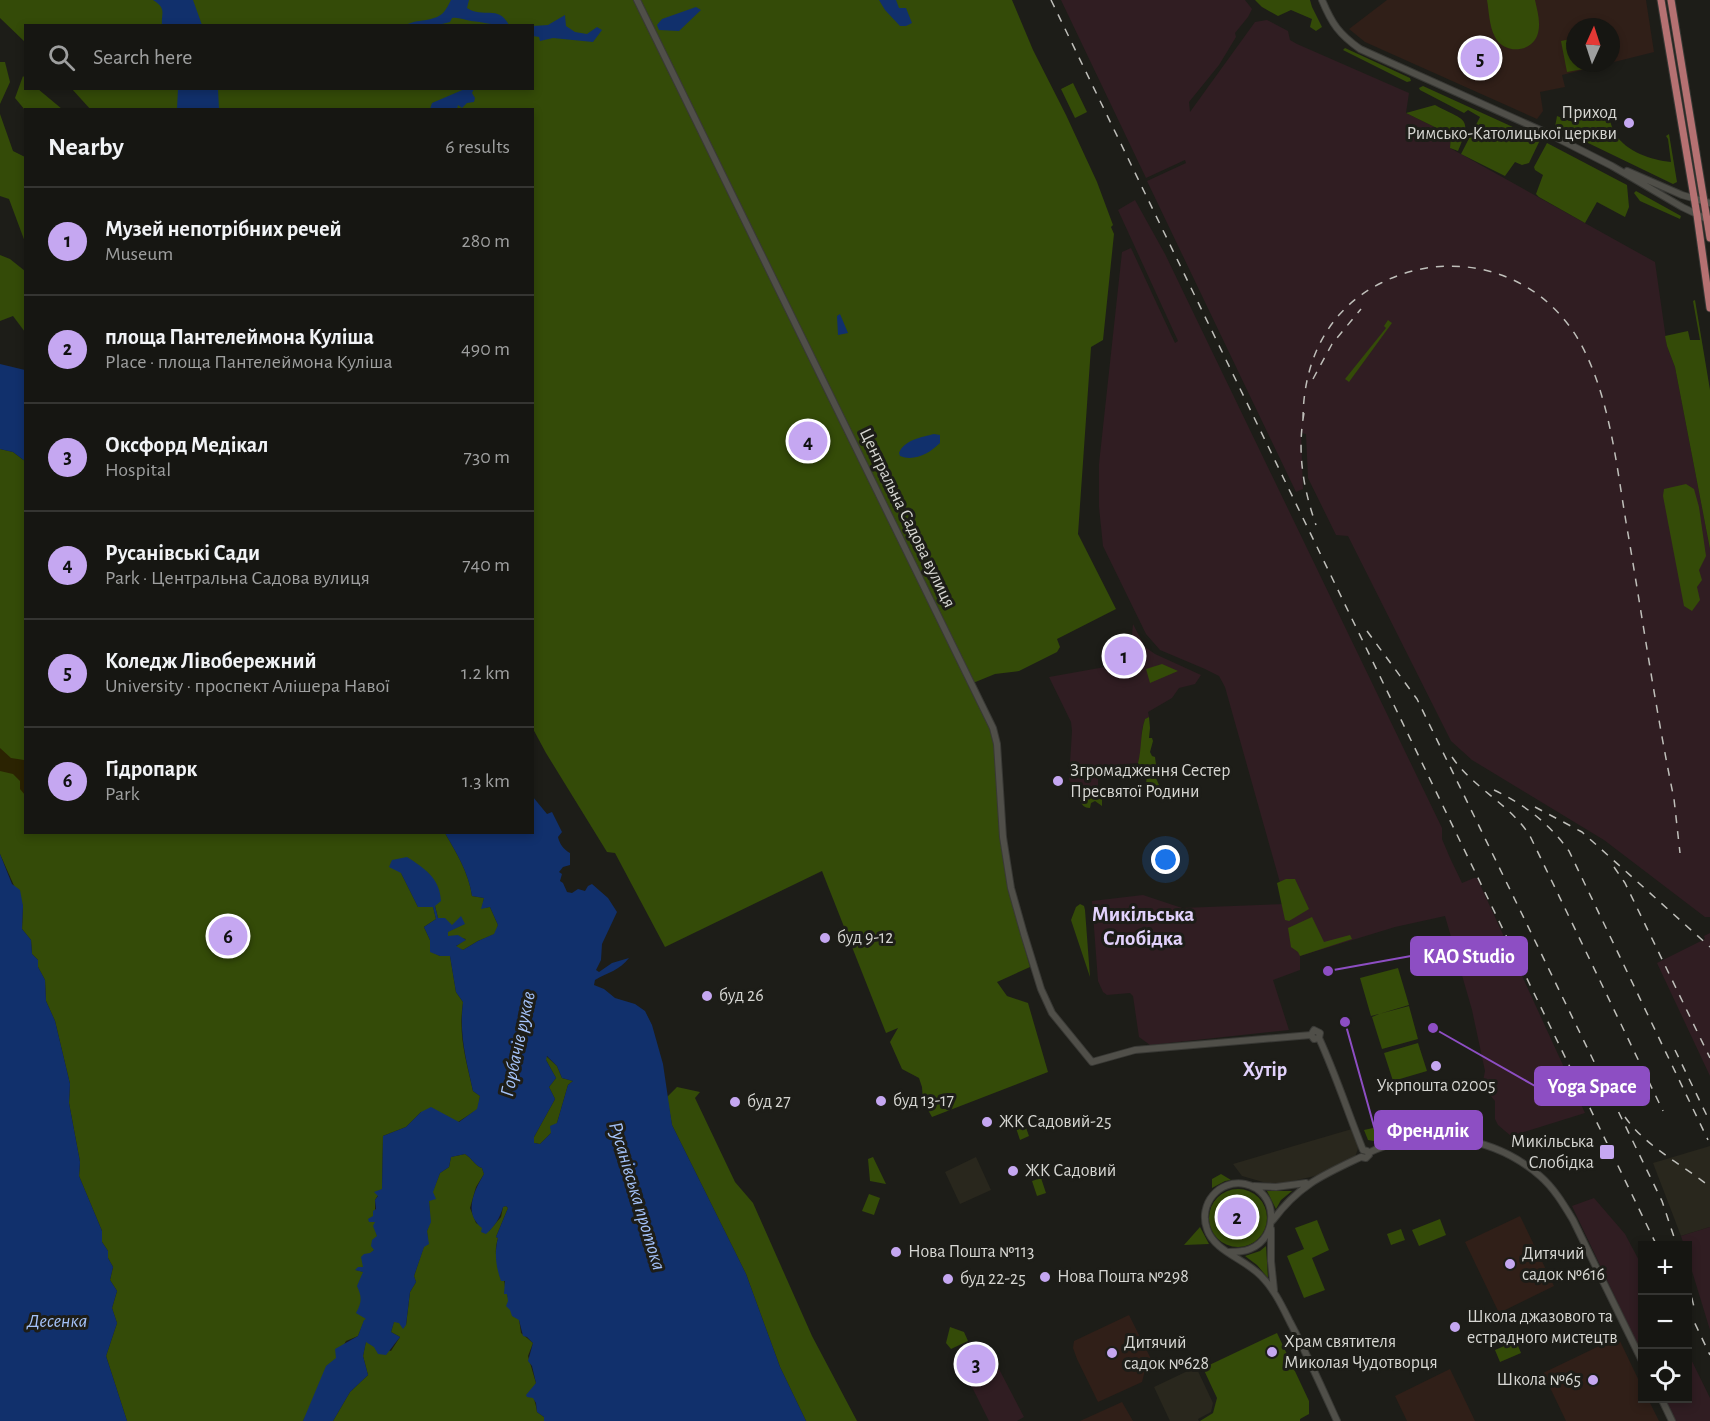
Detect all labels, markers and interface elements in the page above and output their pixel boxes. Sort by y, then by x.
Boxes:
north arrow [1566,18,1620,72]
search box [24,24,534,90]
pin: 5 [1460,36,1500,80]
icon: search [45,41,78,74]
text: Search here [93,46,192,68]
place label: Приход Римсько-Католицької церкви [1406,104,1617,143]
marker: Приход Римсько-Католицької церкви [1622,116,1636,130]
text: Nearby [48,134,124,160]
text: 6 results [445,137,510,157]
text: Музей непотрібних речей [105,218,342,240]
text: 1 [64,231,71,251]
text: 280 m [462,231,510,251]
text: Museum [105,244,173,264]
text: площа Пантелеймона Куліша [105,326,374,348]
text: 2 [63,339,72,359]
text: 490 m [461,339,510,359]
text: Place · площа Пантелеймона Куліша [105,352,393,372]
pin: 4 [788,418,828,464]
street label: Центральна Садова вулиця [856,425,958,611]
text: Оксфорд Медікал [105,434,268,456]
text: 3 [63,447,72,467]
text: 730 m [464,447,510,467]
text: Hospital [105,460,171,480]
text: Русанівські Сади [105,542,260,564]
text: 4 [62,555,73,575]
text: 740 m [462,555,510,575]
text: Park · Центральна Садова вулиця [105,568,370,588]
pin: 1 [1104,634,1144,678]
text: Коледж Лівобережний [105,650,317,672]
text: 5 [63,663,72,683]
text: 1.2 km [461,663,510,683]
text: University · проспект Алішера Навої [105,676,390,696]
text: Гідропарк [105,758,198,780]
place label: Згромадження Сестер Пресвятої Родини [1070,762,1230,801]
text: 6 [63,771,72,791]
text: 1.3 km [462,771,510,791]
marker: Згромадження Сестер Пресвятої Родини [1051,774,1065,788]
text: Park [105,784,140,804]
your location [1151,845,1180,874]
district label: Микільська Слобідка [1092,904,1194,949]
pin: 6 [208,914,248,958]
place label: буд 9-12 [837,928,893,947]
marker: буд 9-12 [818,931,832,945]
callout: KAO Studio [1411,937,1527,975]
text: KAO Studio [1423,947,1515,967]
place label: буд 26 [719,986,764,1005]
water label: Горбачів рукав [497,989,539,1098]
marker: буд 26 [700,989,714,1003]
marker: Укрпошта 02005 [1429,1059,1443,1073]
district label: Хутір [1243,1060,1287,1080]
callout: Yoga Space [1535,1067,1649,1105]
place label: Укрпошта 02005 [1377,1077,1495,1095]
text: Yoga Space [1547,1077,1637,1097]
place label: буд 13-17 [893,1091,954,1110]
place label: буд 27 [747,1092,791,1111]
marker: буд 13-17 [874,1094,888,1108]
marker: буд 27 [728,1095,742,1109]
callout: Френдлік [1375,1111,1482,1149]
place label: ЖК Садовий-25 [999,1113,1112,1131]
marker: ЖК Садовий-25 [980,1115,994,1129]
water label: Русанівська протока [605,1119,669,1273]
text: Френдлік [1387,1121,1469,1141]
place label: Микільська Слобідка [1511,1133,1594,1172]
marker: Микільська Слобідка [1598,1143,1616,1161]
place label: ЖК Садовий [1025,1162,1116,1180]
marker: ЖК Садовий [1006,1164,1020,1178]
pin: 2 [1218,1194,1256,1240]
map controls [1638,1241,1692,1403]
button: + [1638,1241,1692,1295]
place label: Нова Пошта №113 [908,1243,1034,1261]
marker: Нова Пошта №113 [889,1245,903,1259]
place label: Дитячий садок №616 [1522,1245,1605,1284]
marker: Дитячий садок №616 [1503,1257,1517,1271]
place label: Нова Пошта №298 [1057,1268,1189,1286]
place label: буд 22-25 [960,1269,1026,1288]
marker: Нова Пошта №298 [1038,1270,1052,1284]
marker: буд 22-25 [941,1272,955,1286]
button: − [1638,1295,1692,1349]
place label: Школа джазового та естрадного мистецтв [1467,1308,1618,1347]
water label: Десенка [26,1311,87,1331]
marker: Школа джазового та естрадного мистецтв [1448,1320,1462,1334]
place label: Храм святителя Миколая Чудотворця [1284,1333,1438,1372]
place label: Дитячий садок №628 [1124,1334,1209,1373]
pin: 3 [956,1342,996,1386]
marker: Храм святителя Миколая Чудотворця [1265,1345,1279,1359]
marker: Дитячий садок №628 [1105,1346,1119,1360]
button: locate [1638,1349,1692,1403]
place label: Школа №65 [1497,1371,1581,1389]
marker: Школа №65 [1586,1373,1600,1387]

